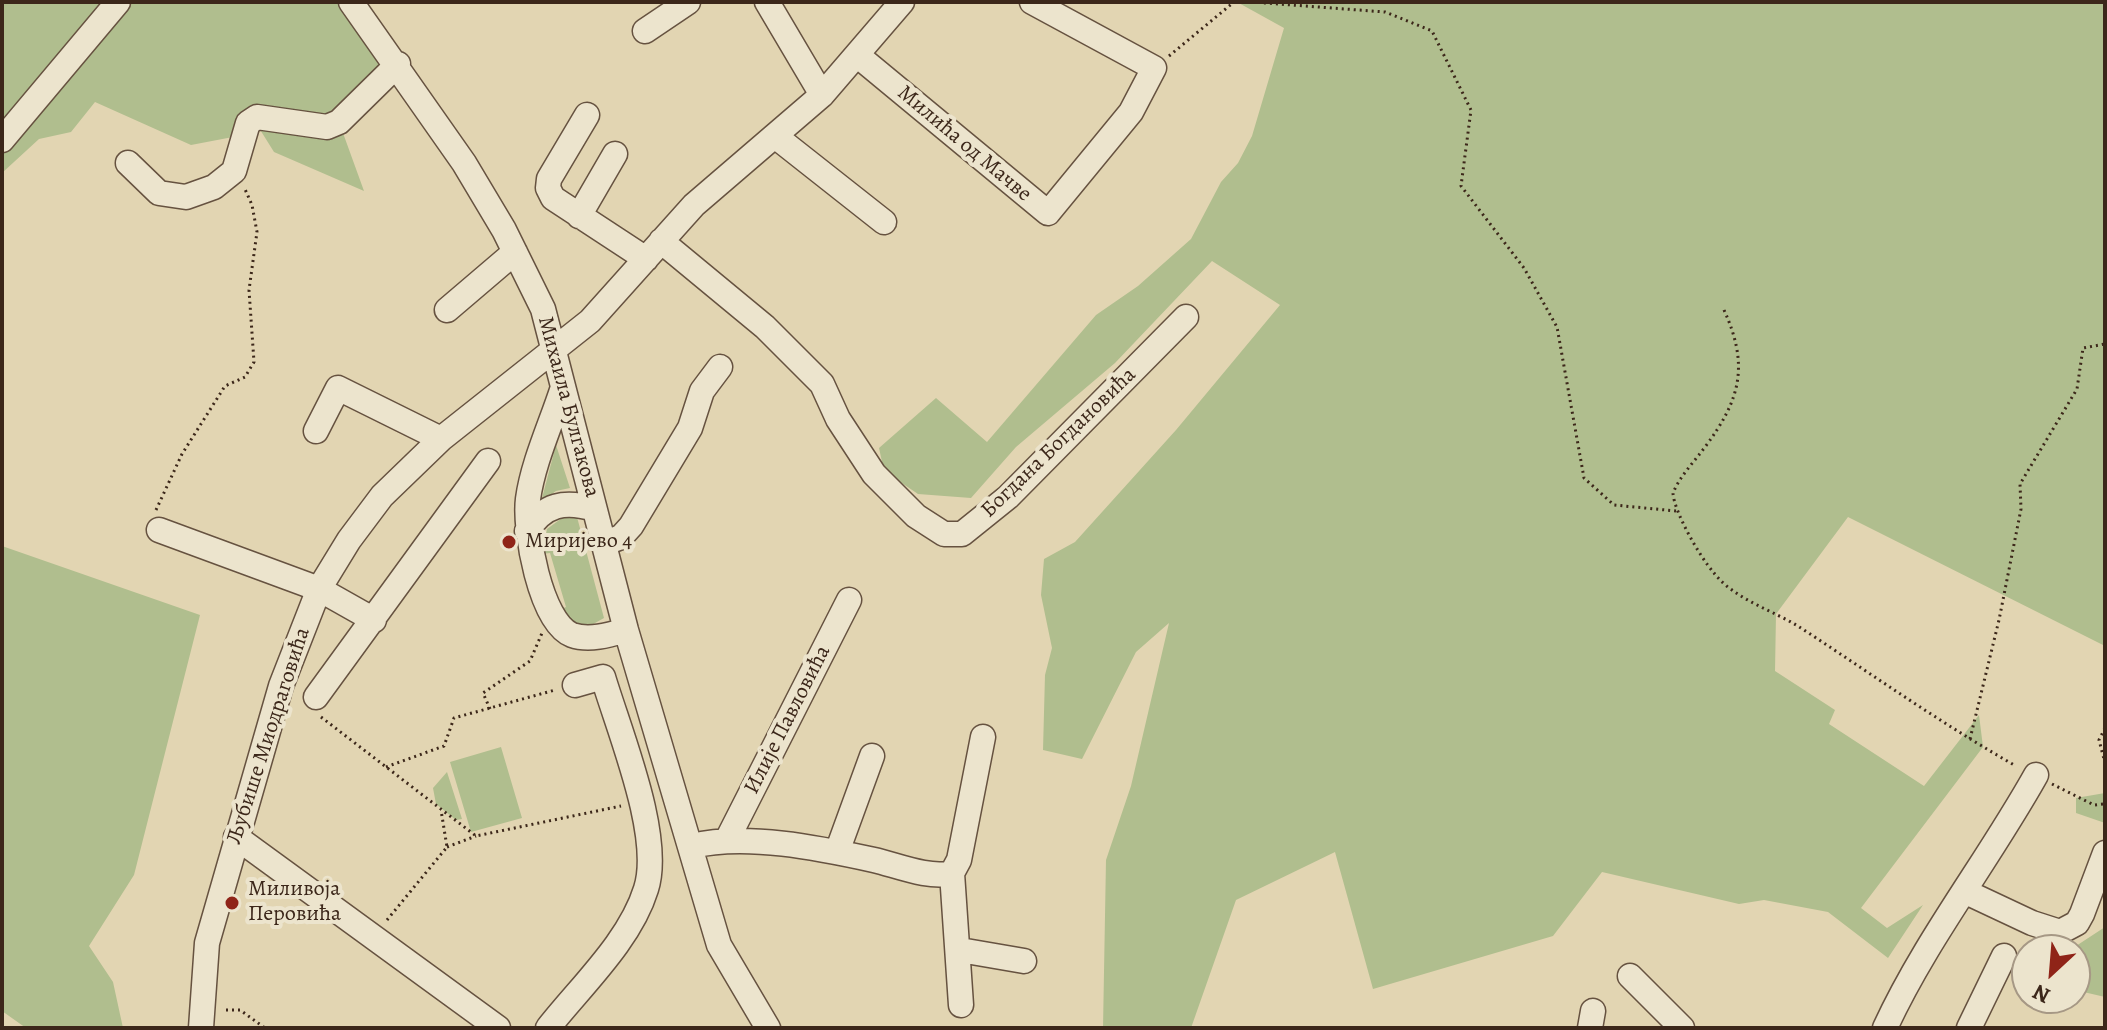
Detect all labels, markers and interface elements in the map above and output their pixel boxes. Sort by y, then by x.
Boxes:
street label: Милића од Мачве [891,80,1037,208]
street label: Михаила Булгакова [531,314,605,500]
street label: Богдана Богдановића [976,362,1142,524]
place label: Миријево 4 [525,529,632,555]
marker: Миријево 4 [500,533,518,551]
street label: Љубише Миодраговића [222,624,316,848]
street label: Илије Павловића [739,641,837,799]
place label: Миливоја Перовића [248,877,341,928]
marker: Миливоја Перовића [223,894,241,912]
north arrow [2011,934,2091,1014]
text: N [2028,977,2055,1011]

